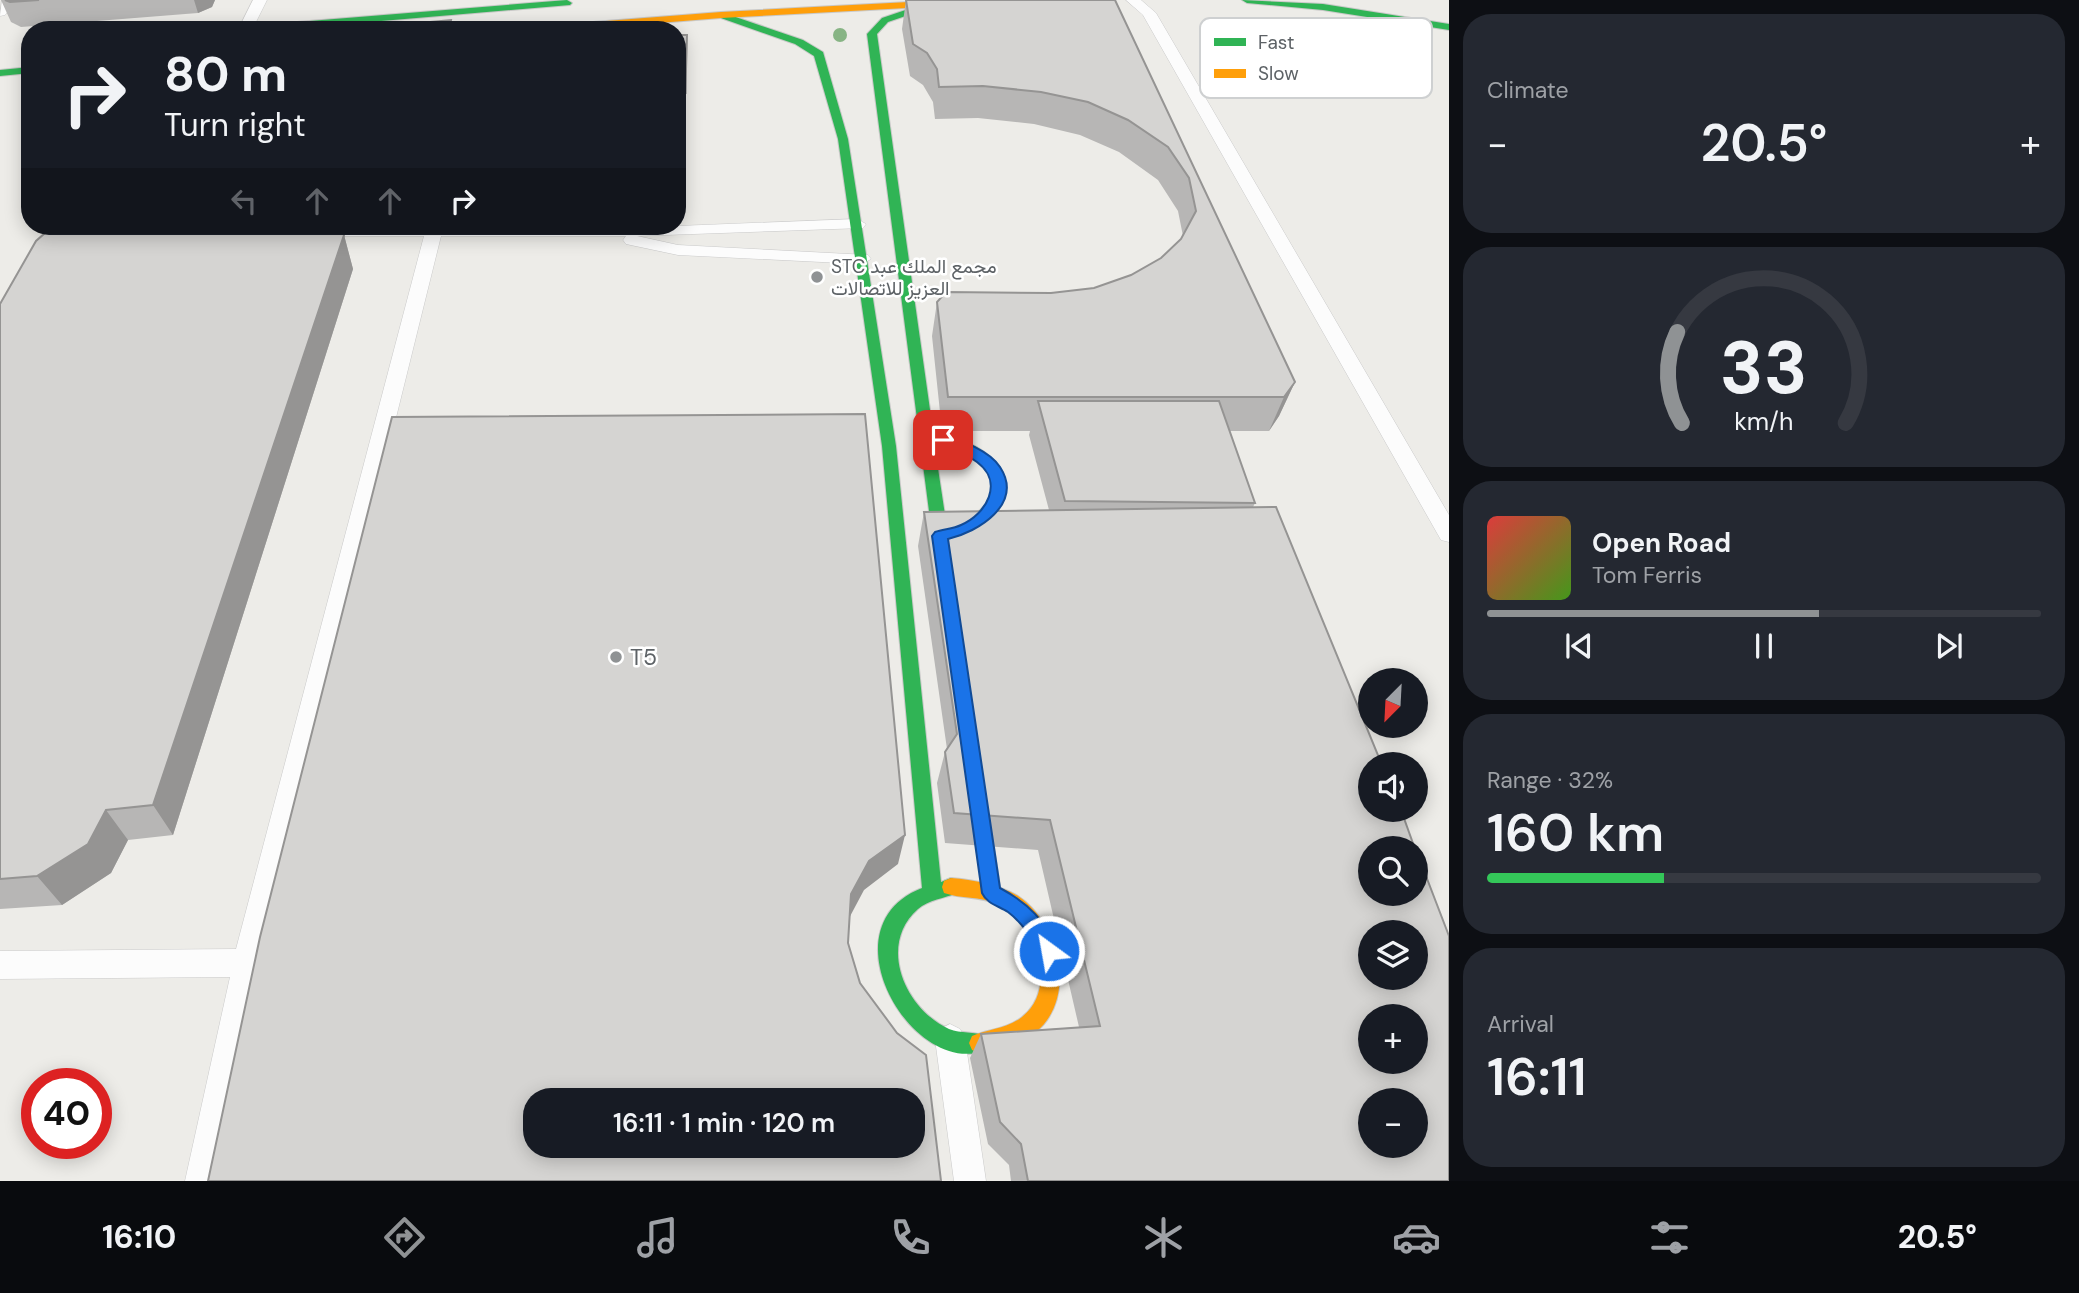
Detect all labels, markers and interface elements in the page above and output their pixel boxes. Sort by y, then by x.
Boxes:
legend [1200,18,1432,98]
text: Fast [1258,30,1294,55]
text: 80 m [164,42,287,106]
icon: right [49,49,140,140]
text: Slow [1258,61,1299,86]
text: Climate [1487,75,1569,105]
text: Turn right [164,104,306,146]
text: 20.5° [1701,109,1827,177]
text: − [1487,119,1508,169]
text: + [2020,119,2041,169]
icon: left [225,182,263,220]
icon: ahead [298,182,336,220]
icon: ahead [371,182,409,220]
icon: right [444,182,482,220]
place label: STC مجمع الملك عبد العزيز للاتصالات [831,254,997,301]
marker: STC مجمع الملك عبد العزيز للاتصالات [809,269,825,285]
text: 33 [1720,322,1808,417]
text: km/h [1734,405,1794,438]
pin [913,410,973,470]
icon: arrive [924,421,962,459]
text: Open Road [1592,526,1731,560]
text: Tom Ferris [1592,560,1702,590]
icon: previous [1560,627,1598,665]
icon: pause [1745,627,1783,665]
icon: next [1930,627,1968,665]
place label: T5 [630,642,657,672]
marker: T5 [608,649,624,665]
north arrow [1358,668,1428,738]
map controls [1358,668,1428,1158]
button: sound [1358,752,1428,822]
text: Range · 32% [1487,765,1613,795]
text: 160 km [1487,799,1664,867]
button: search [1358,836,1428,906]
position arrow [1012,914,1086,988]
button: layers [1358,920,1428,990]
button: + [1358,1004,1428,1074]
text: Arrival [1487,1009,1554,1039]
text: 16:11 [1487,1043,1587,1111]
speed limit sign: 40 [21,1068,112,1159]
button: − [1358,1088,1428,1158]
text: 16:11 · 1 min · 120 m [613,1106,835,1140]
icon: directions [380,1213,429,1262]
icon: music [633,1213,682,1262]
icon: phone [886,1213,935,1262]
icon: climate [1139,1213,1188,1262]
icon: car [1392,1213,1441,1262]
icon: filters [1645,1213,1694,1262]
text: 16:10 [102,1216,176,1258]
text: 20.5° [1898,1216,1977,1258]

